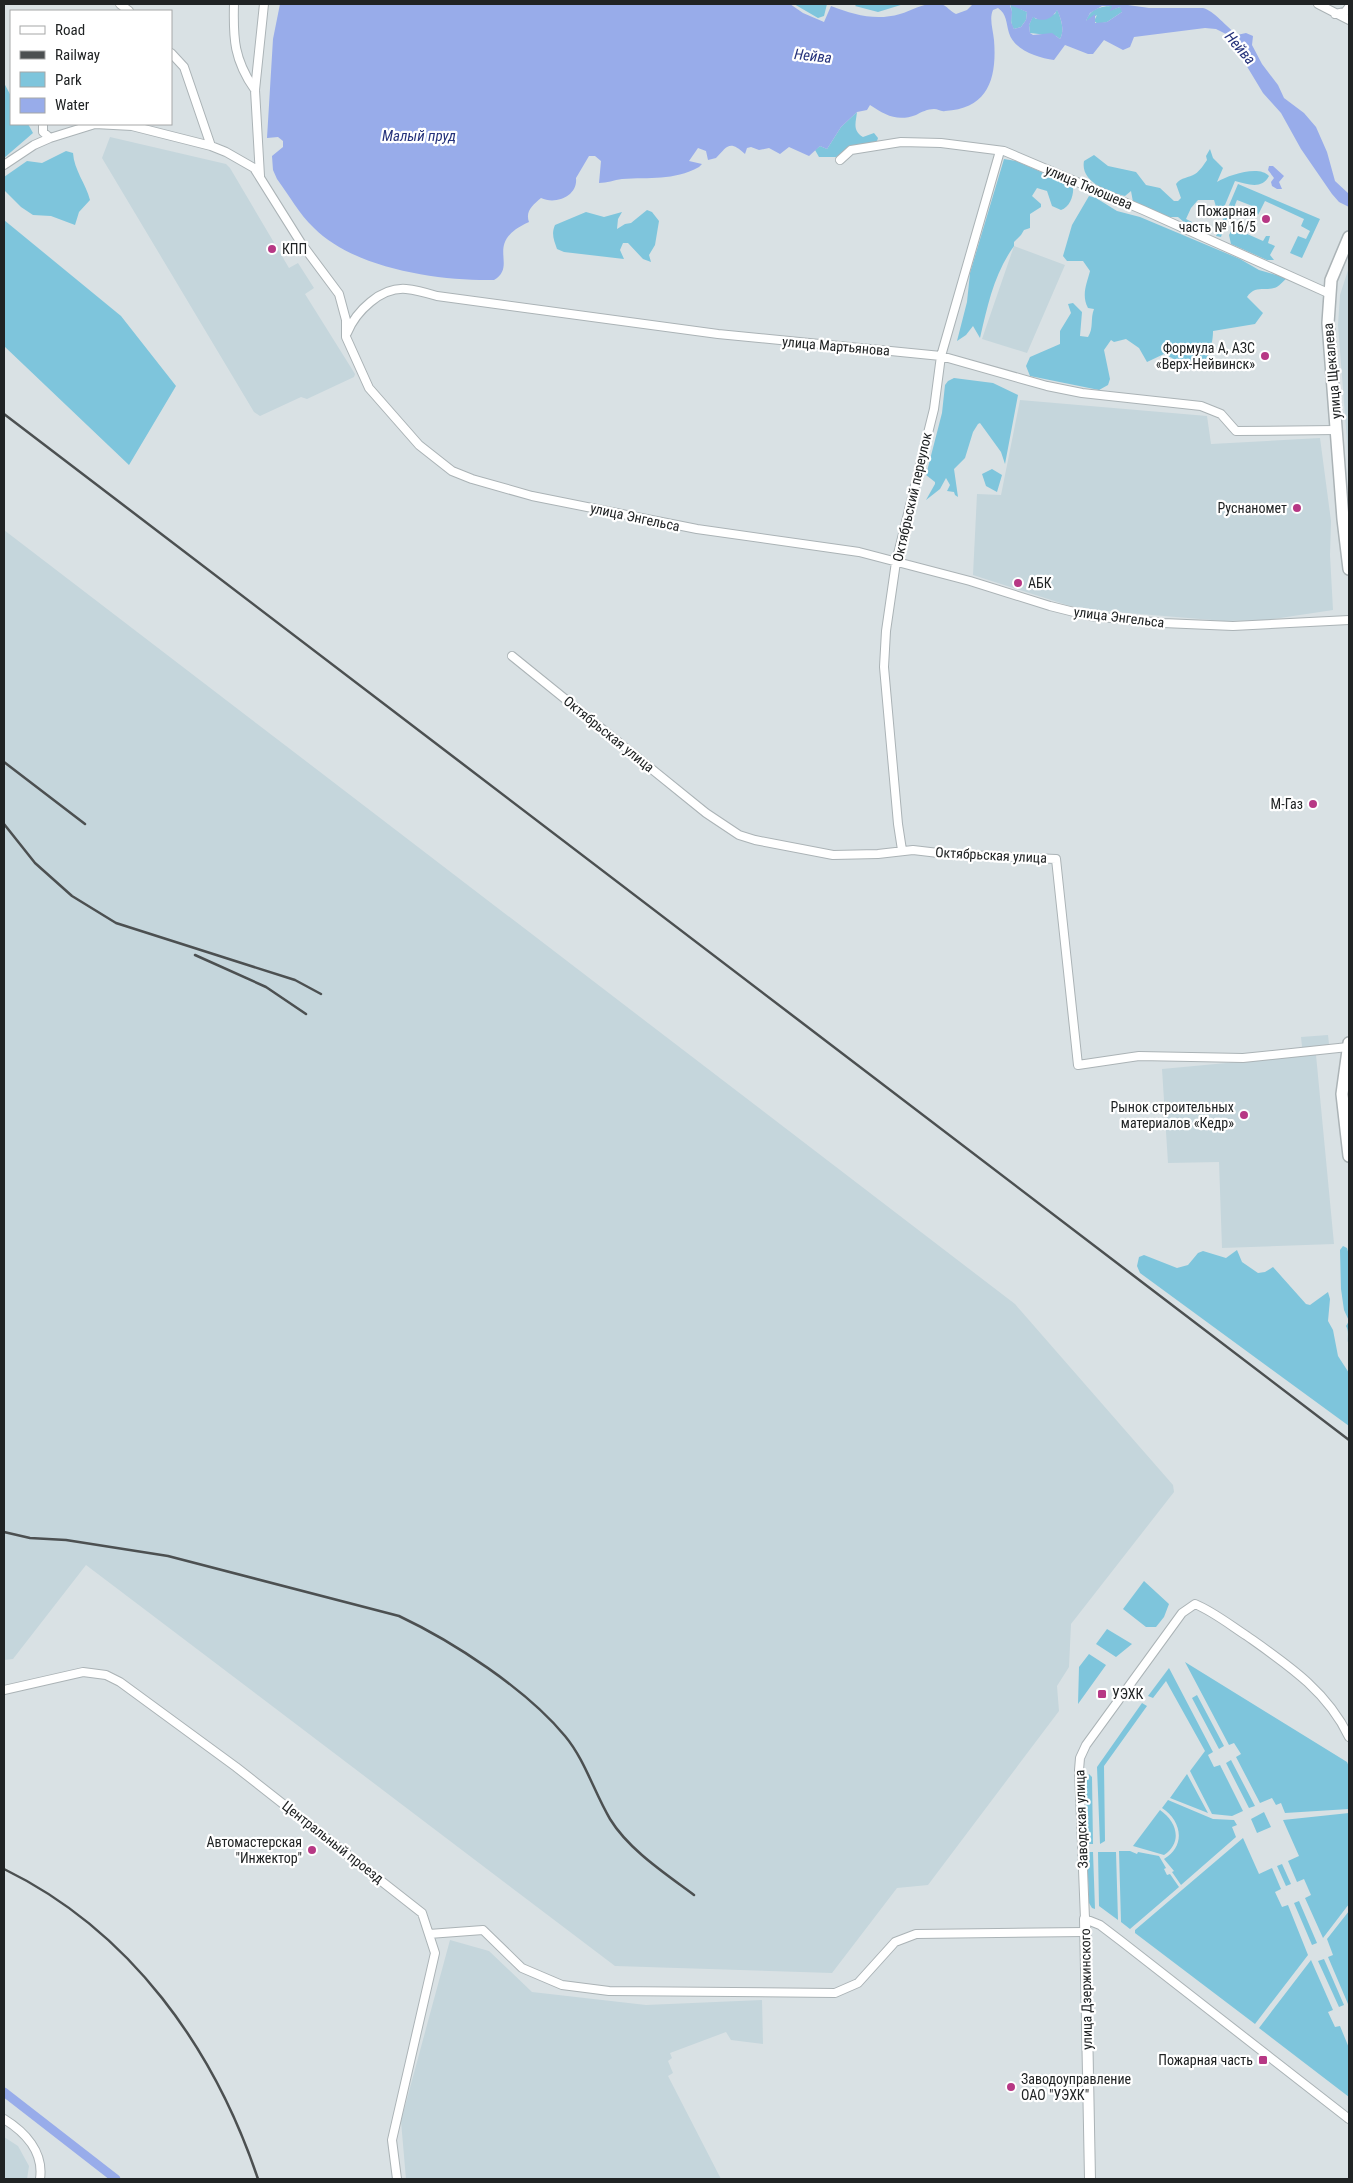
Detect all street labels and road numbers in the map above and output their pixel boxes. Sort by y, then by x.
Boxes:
street label: улица Тююшева [1043,161,1135,213]
street label: улица Щекалева [1320,322,1344,420]
street label: улица Мартьянова [781,333,891,359]
street label: Октябрьский переулок [889,430,935,563]
street label: улица Энгельса [589,500,681,534]
street label: улица Энгельса [1073,604,1165,630]
street label: Октябрьская улица [560,693,658,775]
street label: Октябрьская улица [935,844,1047,866]
street label: Заводская улица [1071,1769,1091,1869]
street label: Центральный проезд [279,1797,387,1887]
street label: улица Дзержинского [1077,1928,1095,2050]

